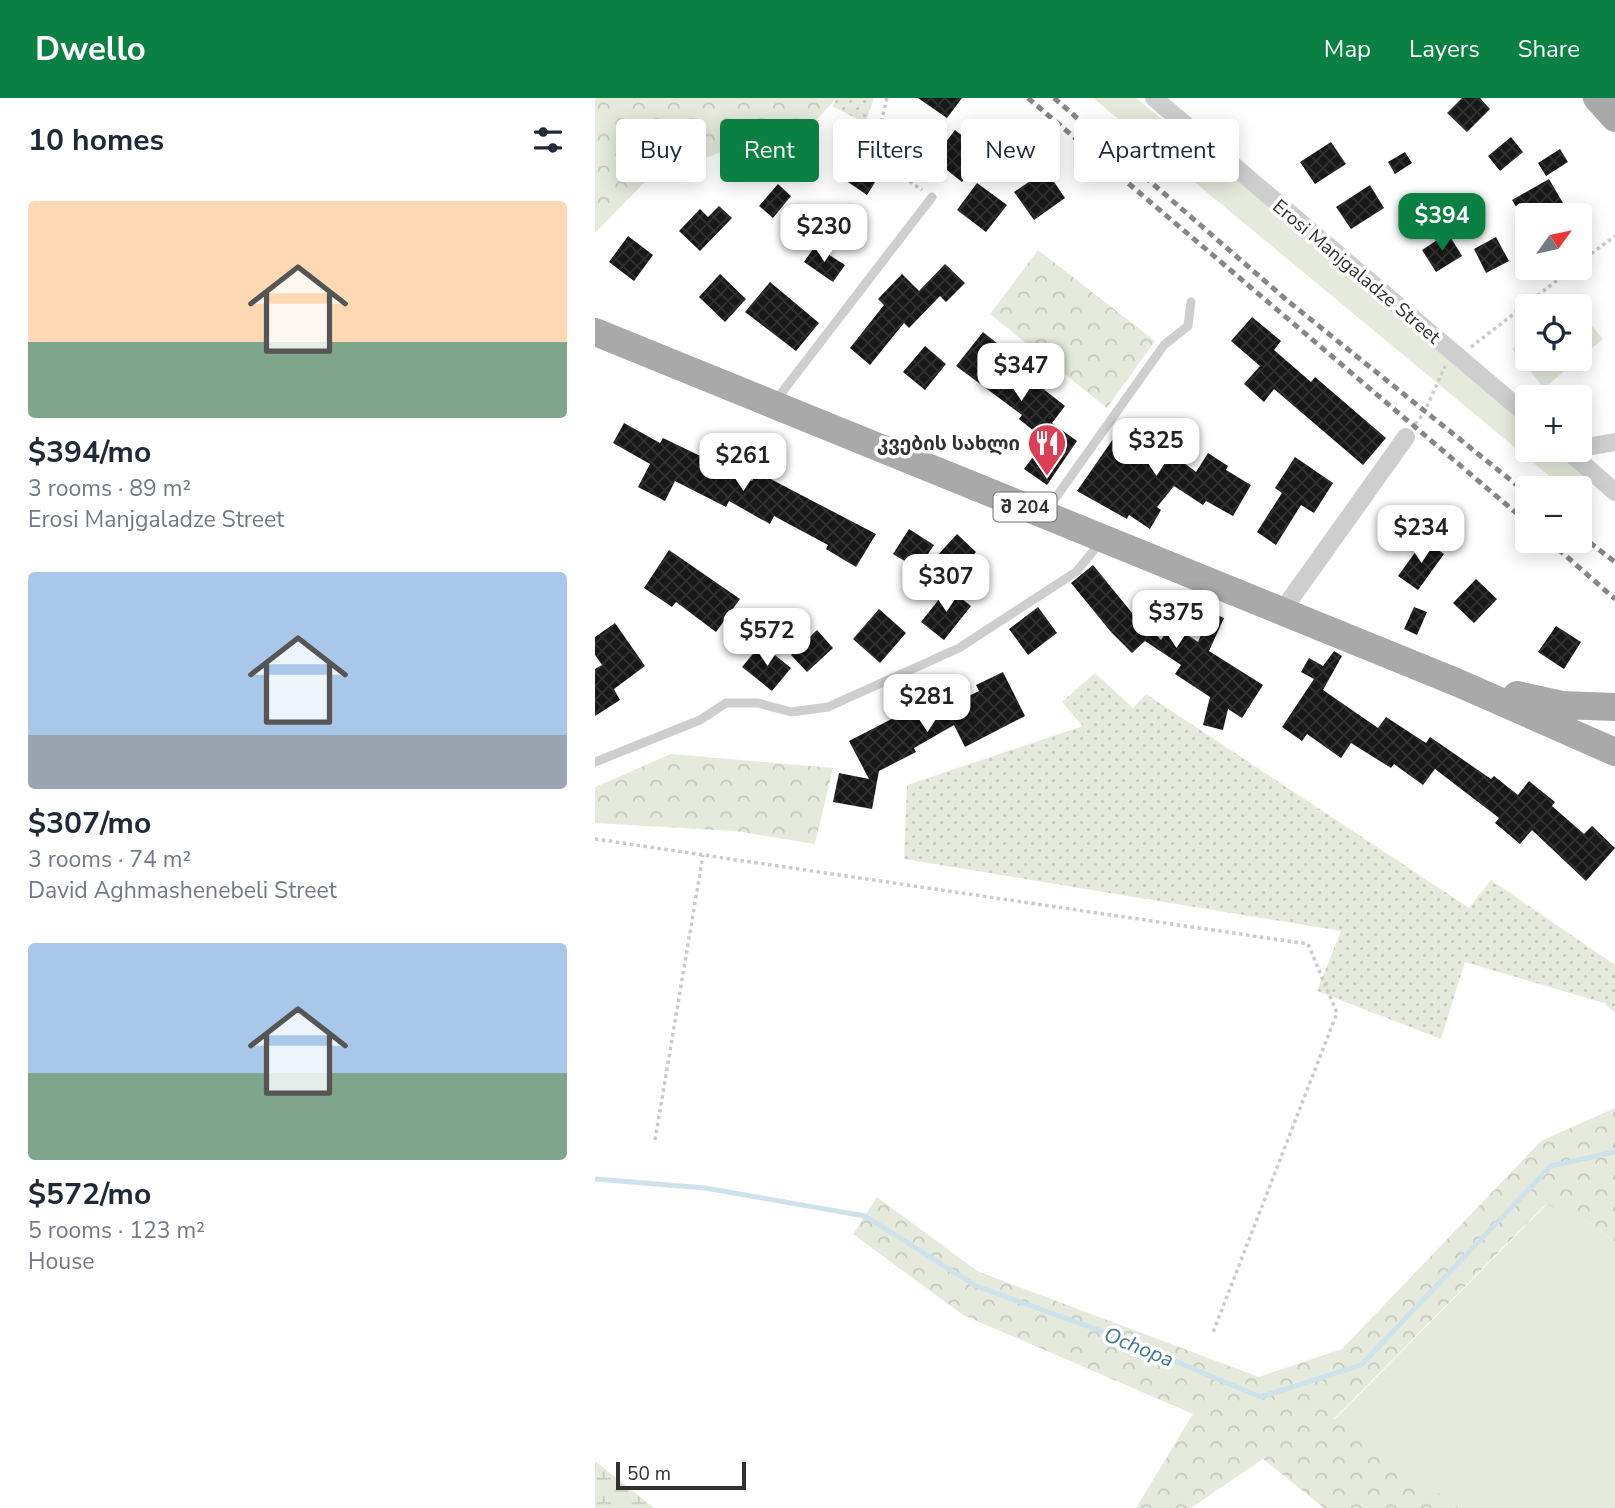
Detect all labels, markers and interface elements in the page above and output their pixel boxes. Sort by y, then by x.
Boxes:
text: Dwello [35,27,146,72]
text: Map [1324,33,1371,65]
text: Layers [1409,33,1480,65]
text: Share [1518,33,1580,65]
chip: Buy [616,119,706,182]
chip: Rent [720,119,819,182]
chip: Filters [833,119,947,182]
chip: New [961,119,1060,182]
chip: Apartment [1074,119,1239,182]
text: 10 homes [28,120,164,161]
icon: filters [529,121,567,159]
street label: Erosi Manjgaladze Street [1267,194,1446,350]
pin: $394 [1401,194,1483,253]
text: $394 [1414,200,1470,231]
north arrow [1515,203,1593,280]
map controls [1515,203,1592,553]
pin: $230 [783,204,865,264]
text: $230 [796,211,852,242]
icon: home [235,246,361,372]
button: locate [1515,294,1592,371]
pin: $347 [980,344,1062,403]
text: $347 [993,350,1049,381]
button: + [1515,385,1592,462]
pin: $325 [1115,418,1197,478]
restaurant icon: კვების სახლი [1026,422,1068,477]
text: $325 [1128,425,1184,456]
place label: კვების სახლი [877,431,1020,457]
text: $394/mo [28,432,151,473]
pin: $261 [702,434,784,493]
text: $261 [715,440,771,471]
text: 3 rooms · 89 m² [28,473,191,504]
button: − [1515,476,1592,553]
road number: შ 204 [993,492,1057,522]
text: Erosi Manjgaladze Street [28,504,284,535]
pin: $234 [1380,505,1462,565]
text: $234 [1393,512,1449,543]
pin: $307 [905,554,987,614]
text: $307 [918,561,974,592]
pin: $375 [1135,590,1217,650]
text: $375 [1148,597,1204,628]
pin: $572 [726,608,808,668]
text: $572 [739,615,795,646]
icon: home [235,617,361,743]
pin: $281 [886,674,968,734]
text: $281 [899,681,955,712]
text: $307/mo [28,803,151,844]
text: 3 rooms · 74 m² [28,844,191,875]
text: David Aghmashenebeli Street [28,875,337,906]
icon: home [235,988,361,1114]
text: $572/mo [28,1174,151,1215]
text: 5 rooms · 123 m² [28,1215,205,1246]
text: House [28,1246,95,1277]
water label: Ochopa [1100,1320,1178,1374]
scale bar [616,1459,745,1491]
text: 50 m [627,1461,671,1487]

